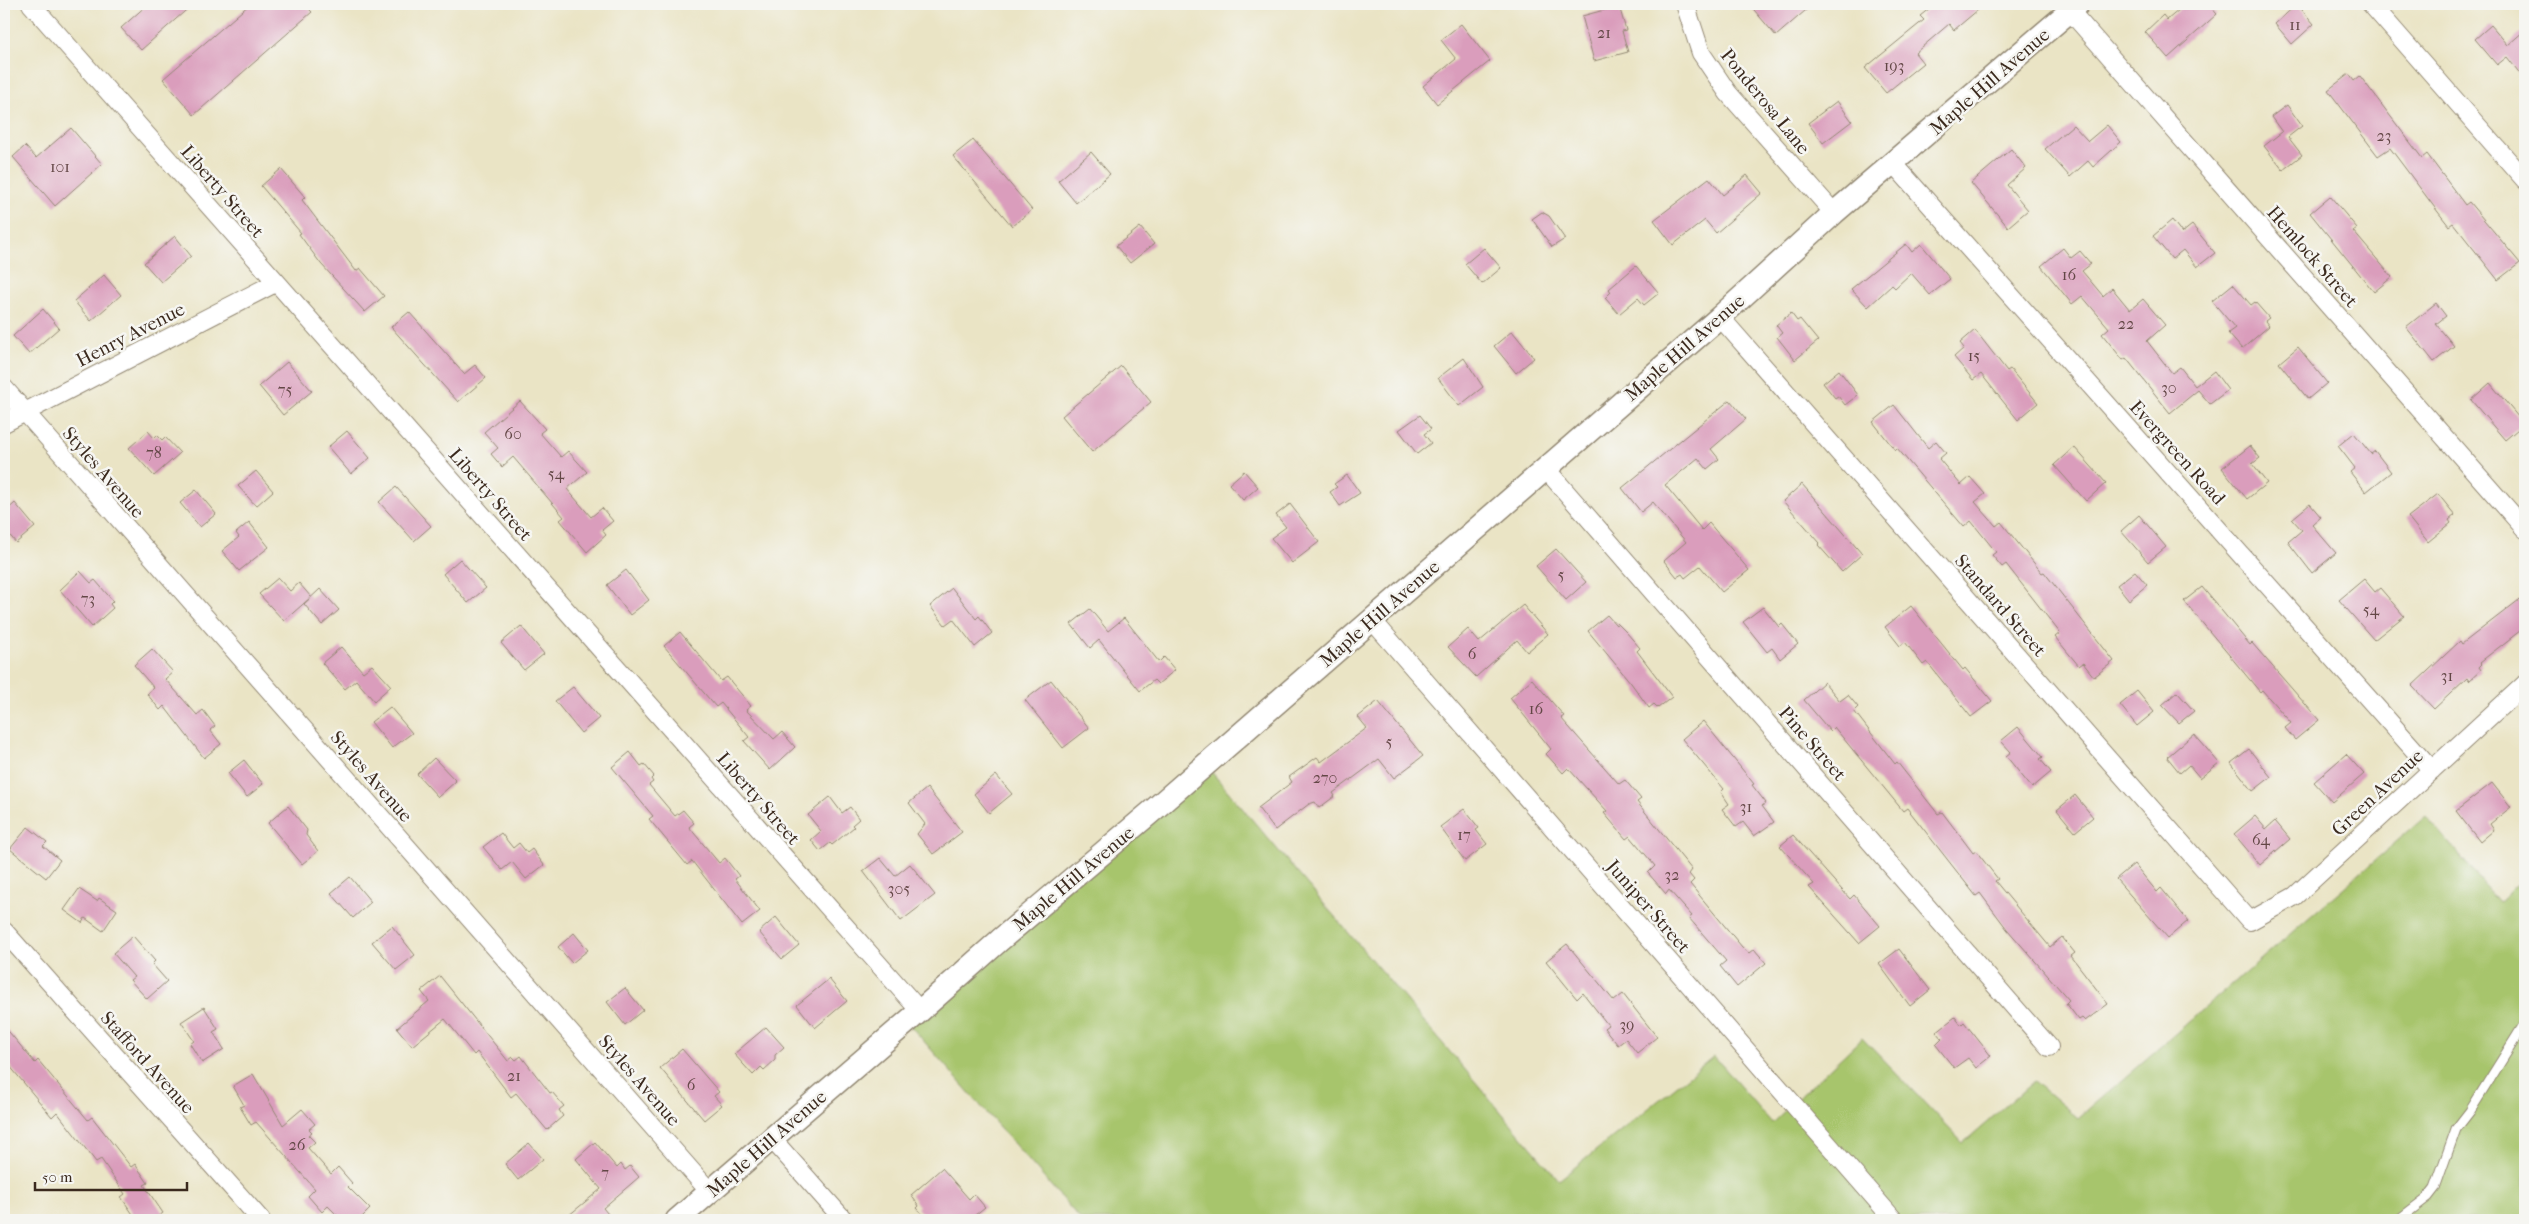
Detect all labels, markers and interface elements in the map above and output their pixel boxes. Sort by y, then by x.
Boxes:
house number: 11 [2289,15,2301,34]
house number: 21 [1597,23,1611,42]
street label: Maple Hill Avenue [1925,24,2054,140]
street label: Ponderosa Lane [1716,44,1814,159]
house number: 193 [1884,56,1904,75]
house number: 23 [2377,126,2391,145]
street label: Liberty Street [176,141,269,243]
house number: 101 [50,157,70,176]
street label: Hemlock Street [2262,201,2362,312]
house number: 16 [2062,265,2076,284]
street label: Maple Hill Avenue [1620,290,1749,406]
street label: Henry Avenue [73,298,188,372]
house number: 22 [2118,314,2134,333]
house number: 15 [1968,346,1980,365]
house number: 30 [2161,378,2177,397]
house number: 75 [278,380,292,399]
street label: Evergreen Road [2125,396,2230,510]
street label: Styles Avenue [58,423,149,523]
house number: 60 [504,424,522,443]
house number: 78 [146,443,162,462]
street label: Liberty Street [444,444,537,546]
house number: 54 [548,464,565,483]
street label: Standard Street [1950,550,2051,661]
street label: Maple Hill Avenue [1315,556,1444,672]
house number: 5 [1558,565,1565,584]
house number: 73 [81,589,95,608]
house number: 54 [2363,600,2380,619]
house number: 6 [1468,644,1477,663]
house number: 31 [2441,666,2453,685]
house number: 16 [1529,699,1543,718]
street label: Pine Street [1774,702,1851,786]
street label: Styles Avenue [326,727,417,827]
house number: 5 [1386,732,1393,751]
street label: Green Avenue [2328,745,2428,841]
street label: Liberty Street [712,748,805,850]
house number: 270 [1313,768,1337,787]
house number: 31 [1740,797,1752,816]
street label: Maple Hill Avenue [1009,822,1139,936]
house number: 17 [1457,825,1471,844]
house number: 64 [2252,830,2271,849]
street label: Juniper Street [1601,854,1695,958]
house number: 32 [1665,865,1679,884]
house number: 305 [888,879,910,898]
street label: Stafford Avenue [96,1007,199,1118]
house number: 39 [1620,1015,1634,1034]
street label: Styles Avenue [594,1031,685,1131]
house number: 21 [507,1066,521,1085]
house number: 6 [687,1075,696,1094]
street label: Maple Hill Avenue [702,1086,831,1202]
house number: 26 [289,1135,306,1154]
scale bar [35,1159,188,1191]
house number: 7 [601,1163,609,1182]
text: 50 m [42,1168,73,1186]

